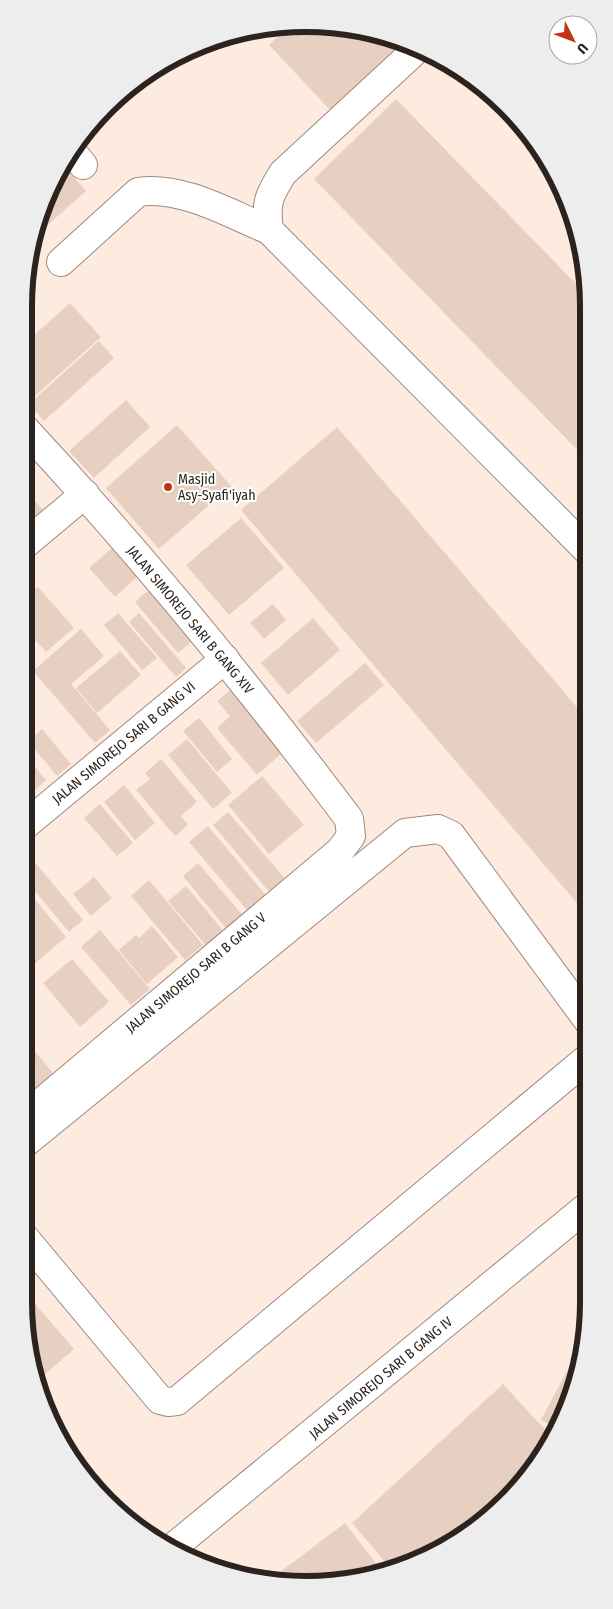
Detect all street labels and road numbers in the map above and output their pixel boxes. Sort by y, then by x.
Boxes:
street label: JALAN SIMOREJO SARI B GANG XIV [123,542,258,698]
street label: JALAN SIMOREJO SARI B GANG VI [49,678,199,808]
street label: JALAN SIMOREJO SARI B GANG V [122,909,270,1037]
street label: JALAN SIMOREJO SARI B GANG IV [306,1313,457,1443]

